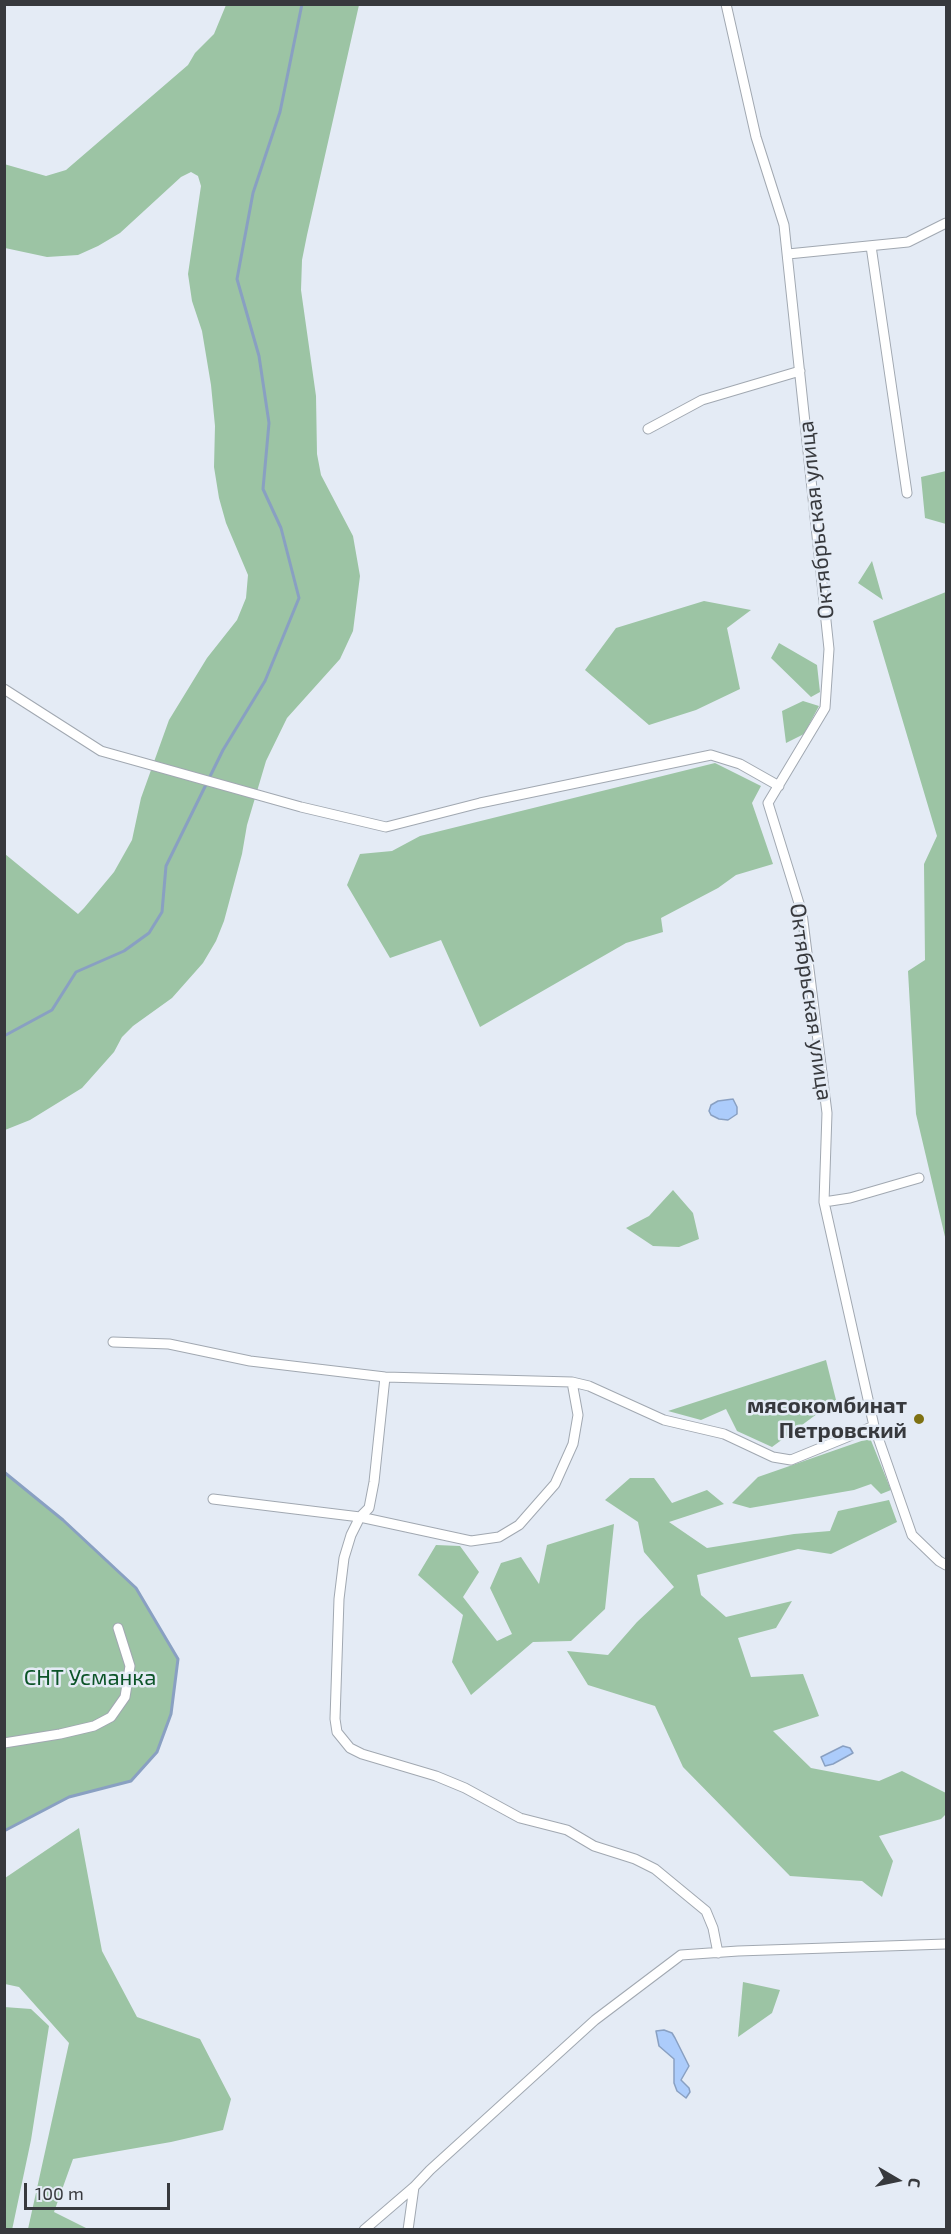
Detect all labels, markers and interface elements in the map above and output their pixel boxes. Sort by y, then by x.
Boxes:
street label: Октябрьская улица [792,420,840,620]
street label: Октябрьская улица [784,902,838,1102]
place label: мясокомбинат Петровский [747,1393,907,1444]
marker: мясокомбинат Петровский [912,1412,926,1426]
park label: СНТ Усманка [24,1665,156,1691]
north arrow [867,2150,927,2210]
scale bar [27,2171,172,2209]
text: С [905,2177,925,2189]
text: 100 m [35,2182,84,2204]

